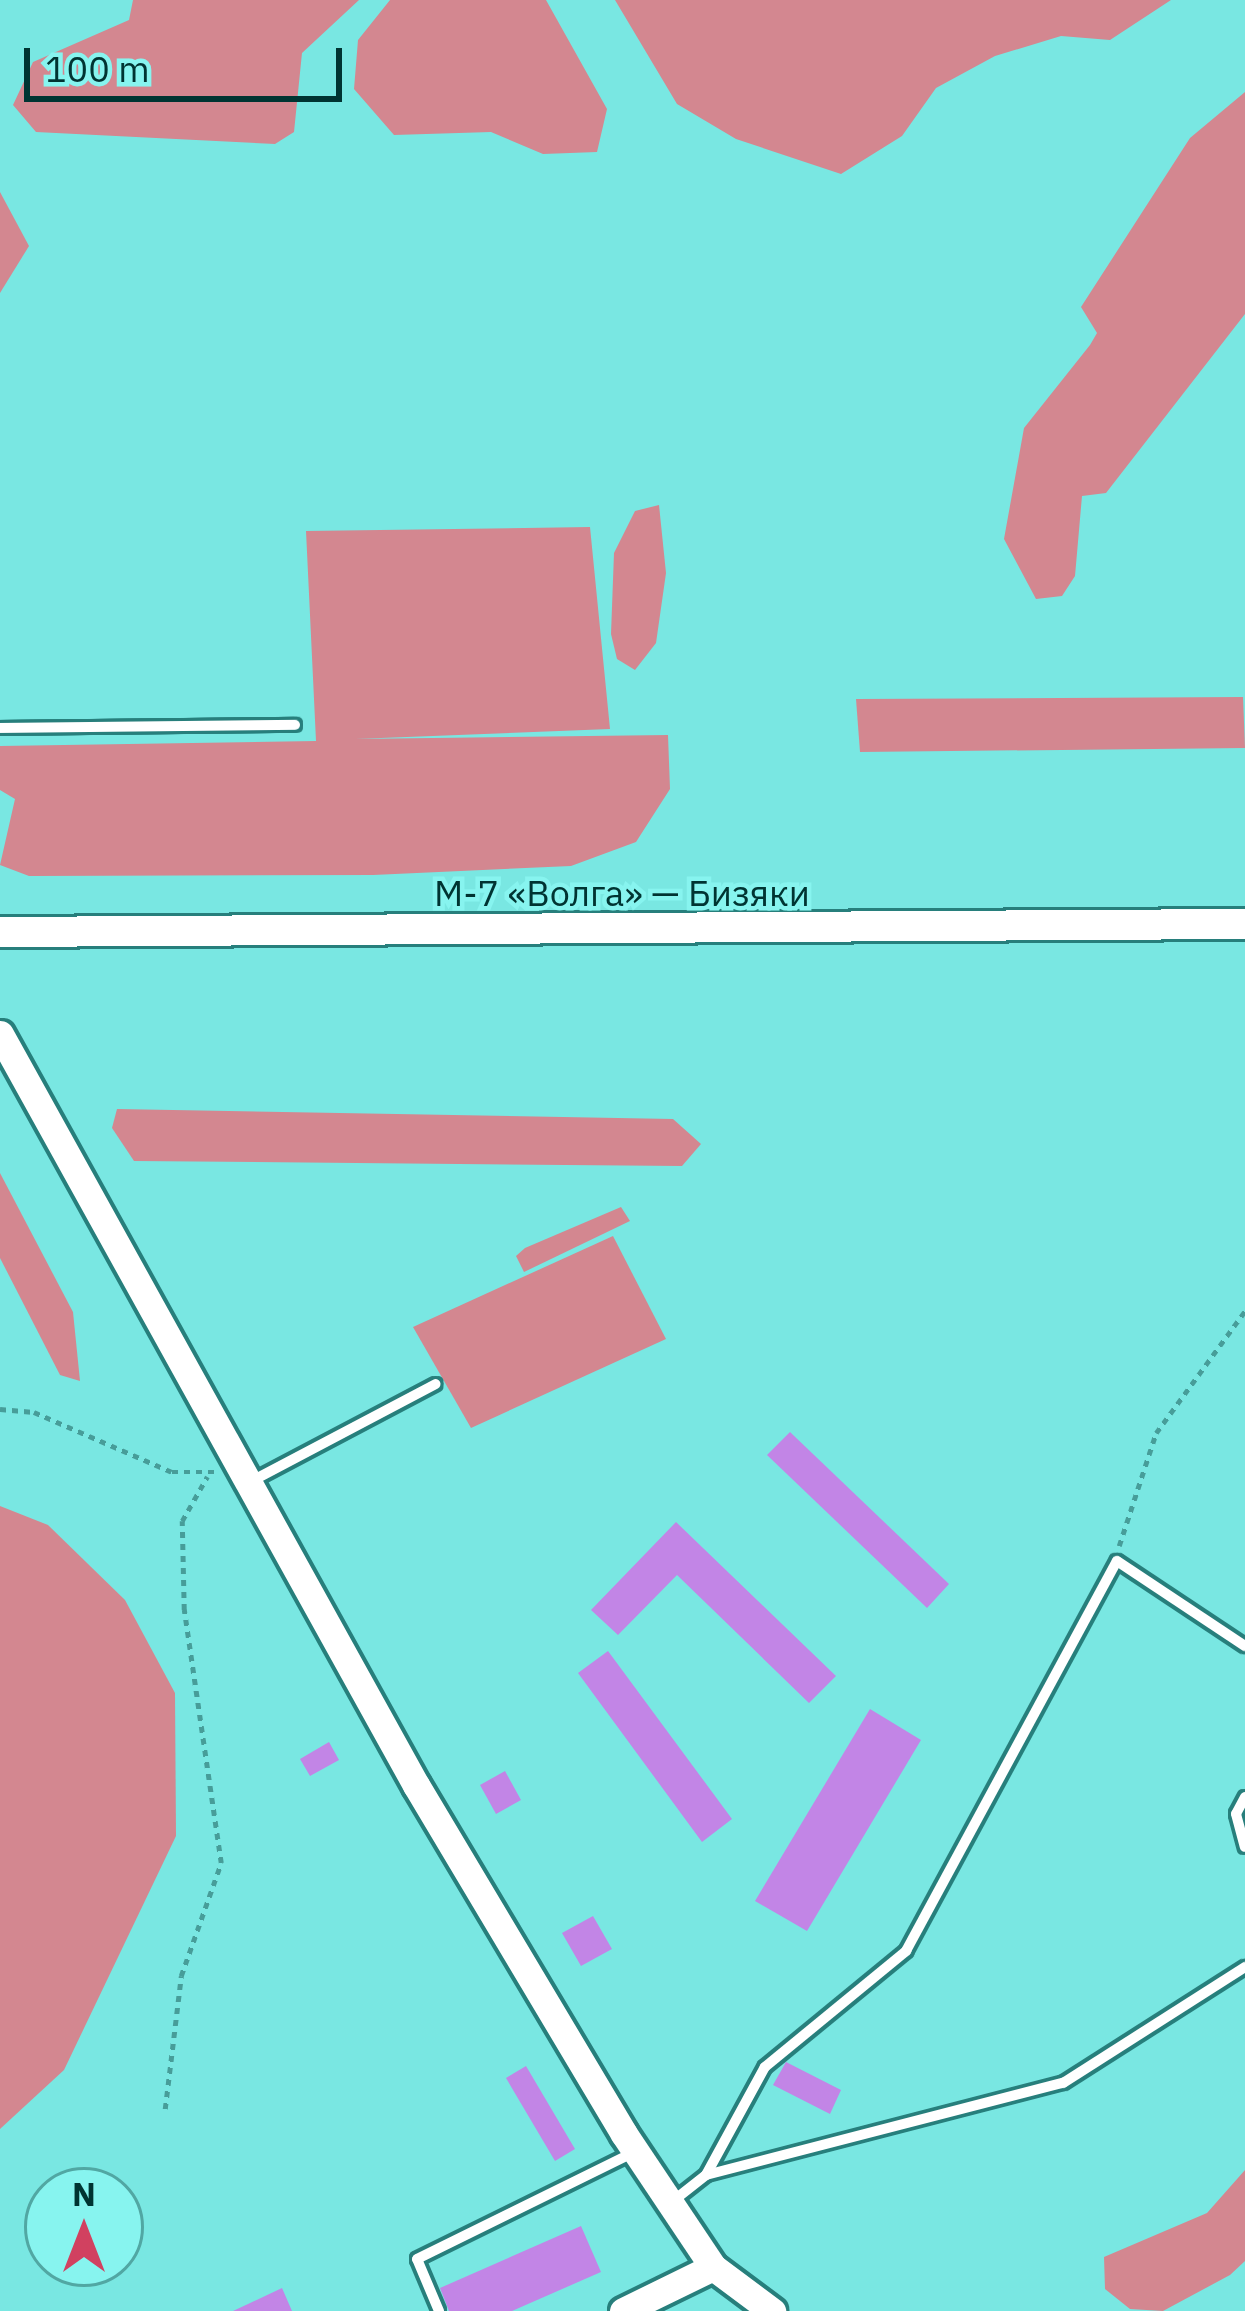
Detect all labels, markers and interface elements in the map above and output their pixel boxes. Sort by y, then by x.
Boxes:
scale bar [30,24,348,98]
text: 100 m [45,45,150,92]
street label: М-7 «Волга» — Бизяки [434,871,810,915]
north arrow [24,2167,144,2287]
text: N [72,2172,96,2215]

